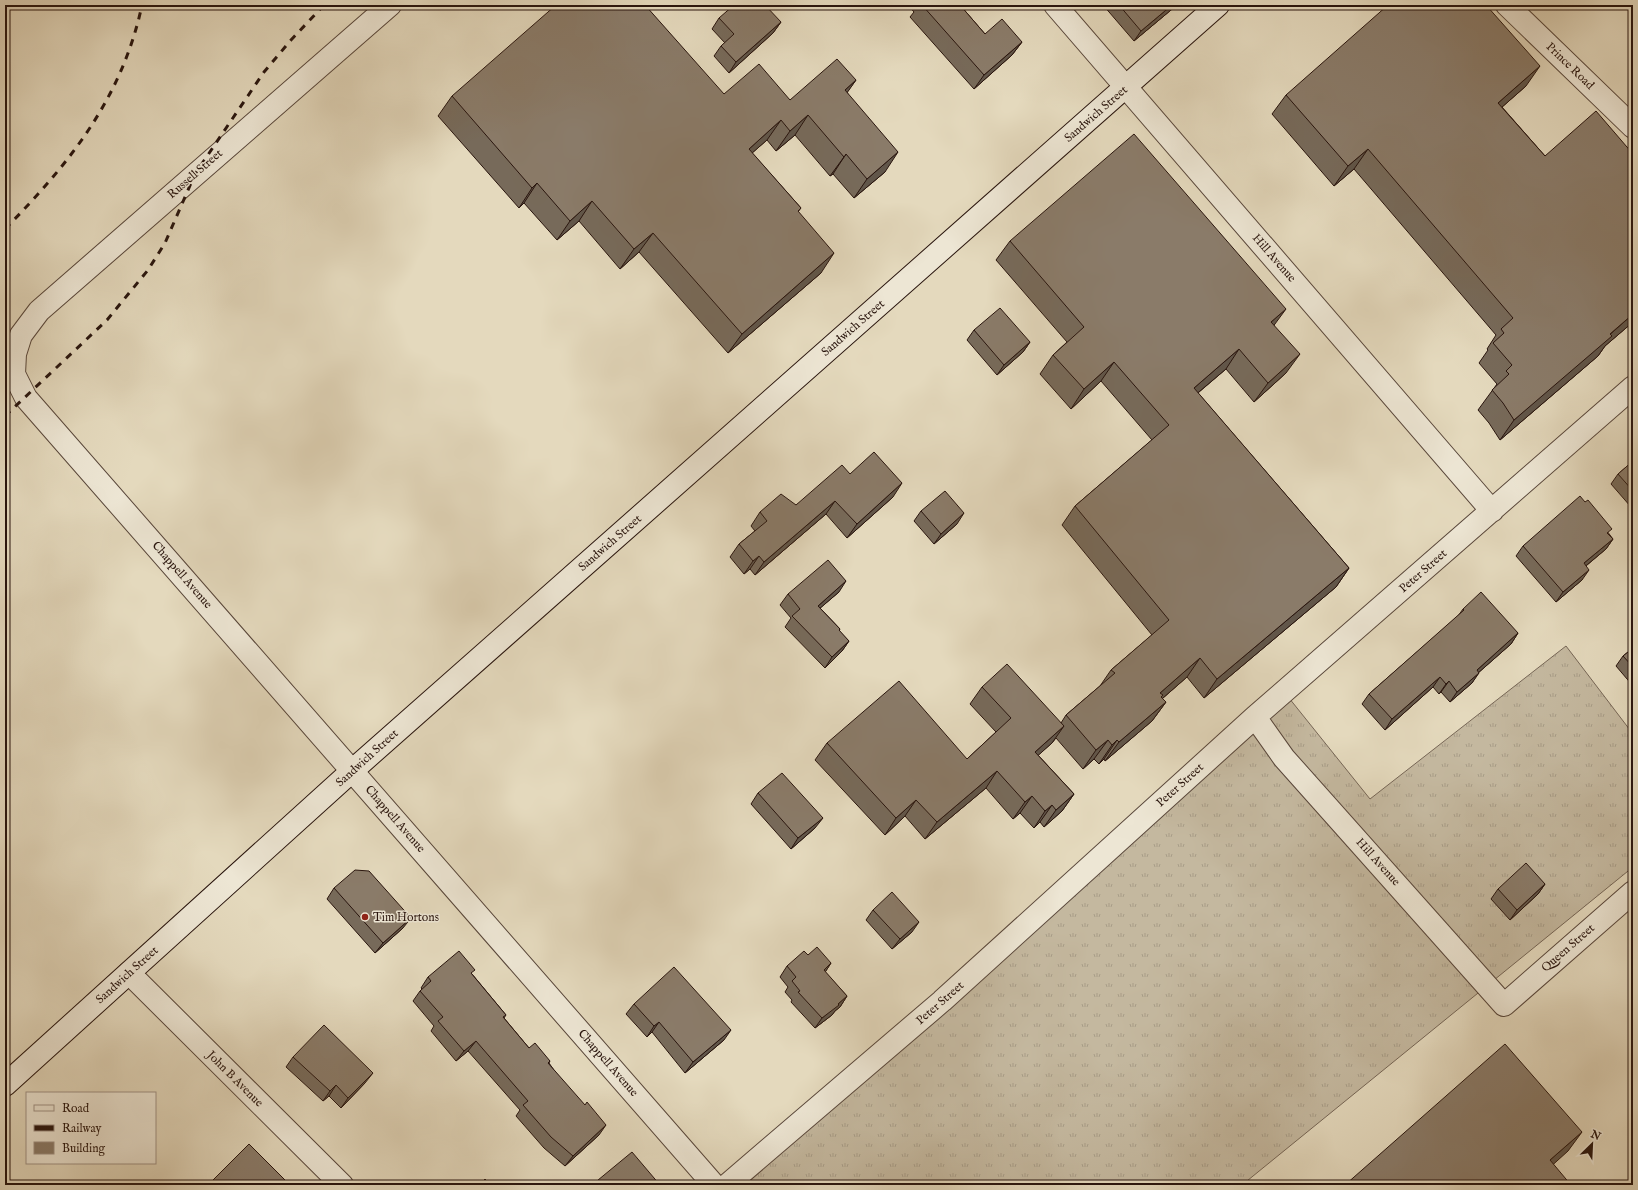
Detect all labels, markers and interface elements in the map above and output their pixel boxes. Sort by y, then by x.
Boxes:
street label: Prince Road [1543,39,1598,93]
street label: Sandwich Street [1061,82,1131,146]
street label: Russell Street [164,146,226,202]
street label: Hill Avenue [1249,231,1299,286]
street label: Sandwich Street [818,296,888,360]
street label: Sandwich Street [575,511,645,575]
street label: Chappell Avenue [148,538,216,613]
street label: Peter Street [1396,546,1450,596]
street label: Sandwich Street [333,726,401,790]
street label: Peter Street [1153,760,1207,810]
street label: Chappell Avenue [361,782,429,857]
street label: Hill Avenue [1353,835,1404,889]
place label: Tim Hortons [373,910,439,925]
marker: Tim Hortons [360,912,370,922]
street label: Queen Street [1538,921,1598,975]
street label: Sandwich Street [93,943,161,1007]
street label: Peter Street [913,978,967,1028]
street label: Chappell Avenue [574,1026,642,1101]
street label: John B Avenue [202,1046,267,1111]
legend [26,1092,156,1164]
text: Road [62,1101,90,1116]
text: Railway [62,1121,101,1136]
north arrow [1572,1124,1612,1164]
text: N [1588,1127,1603,1144]
text: Building [62,1141,106,1156]

